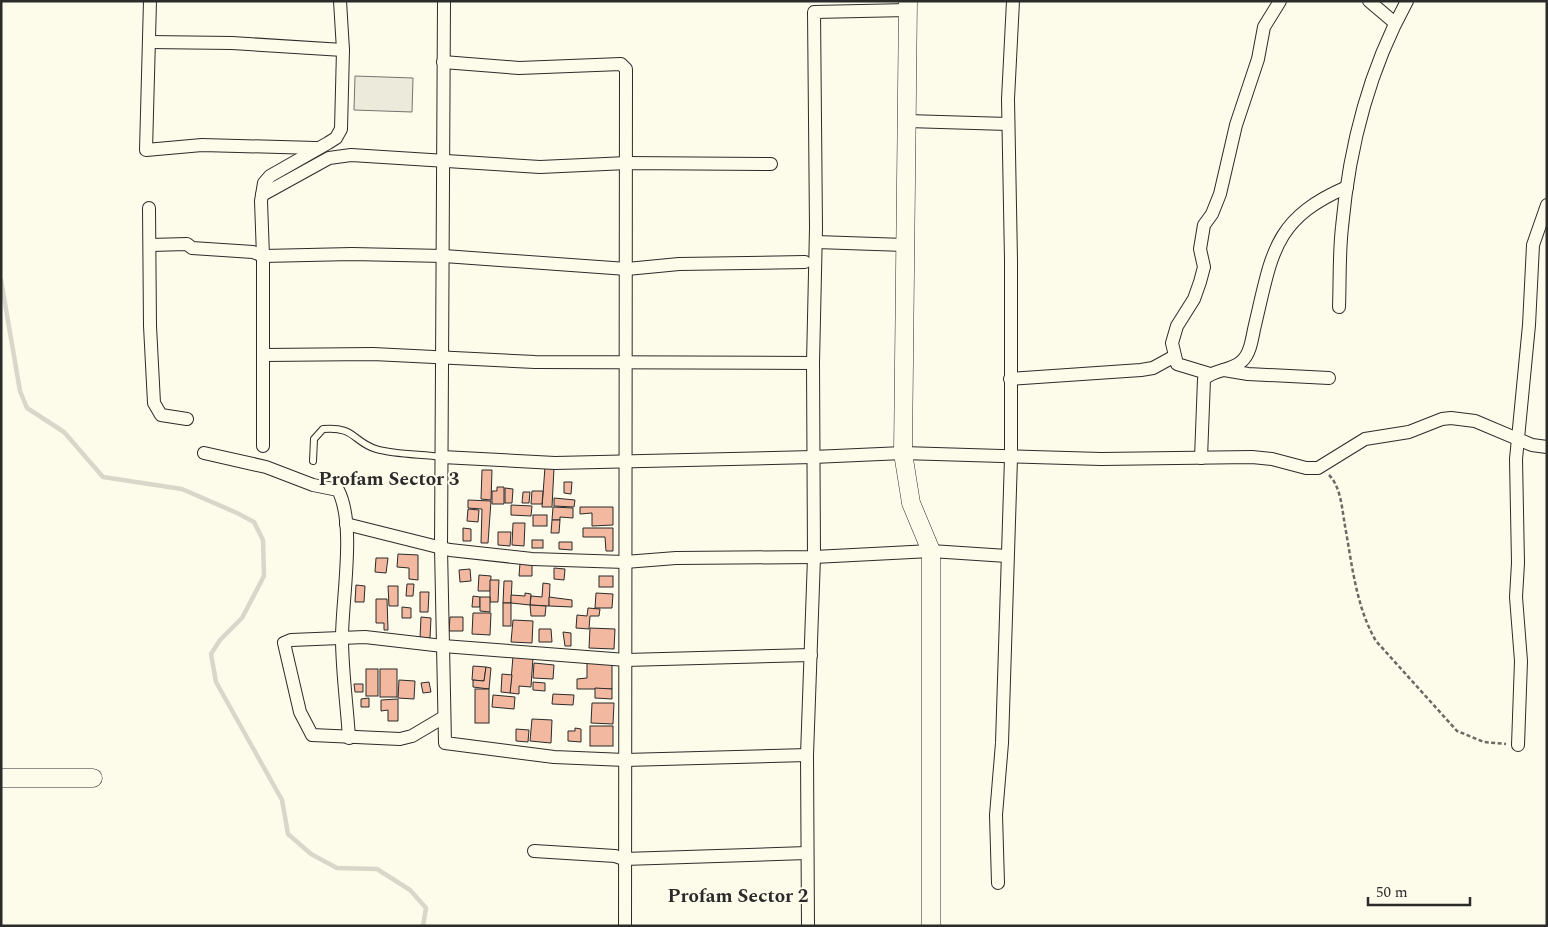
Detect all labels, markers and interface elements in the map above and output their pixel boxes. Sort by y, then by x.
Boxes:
district label: Profam Sector 3 [318,465,460,494]
scale bar [1368,874,1470,906]
text: 50 m [1376,881,1408,904]
district label: Profam Sector 2 [667,882,809,911]

